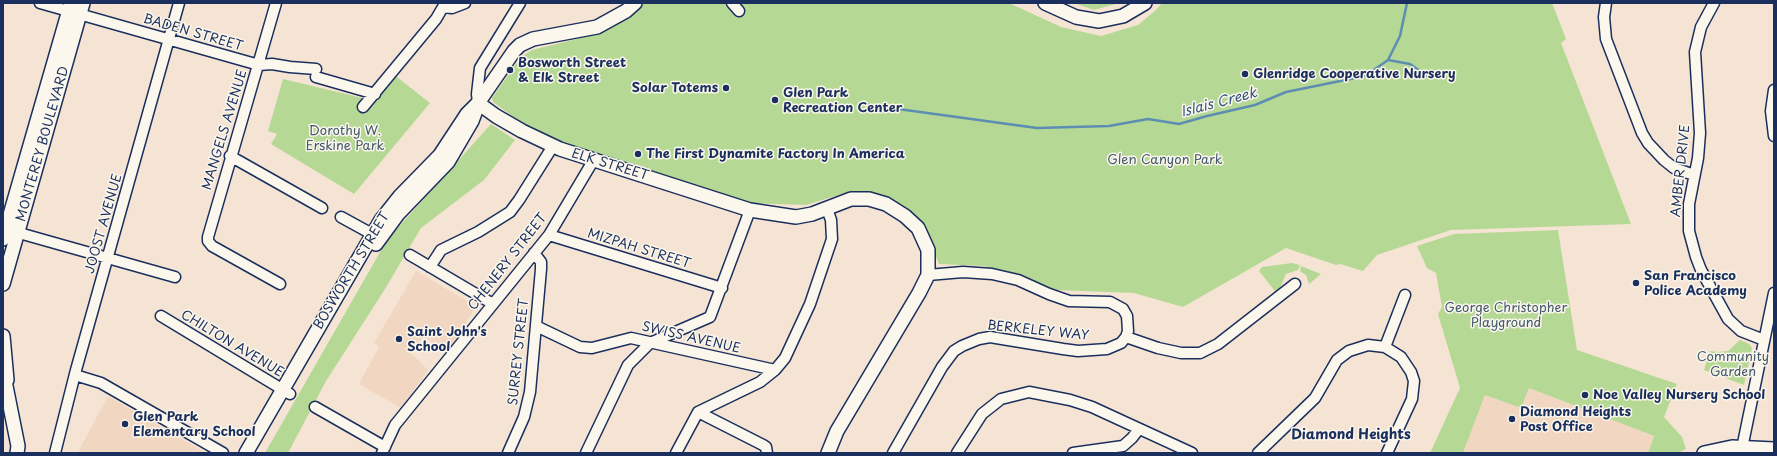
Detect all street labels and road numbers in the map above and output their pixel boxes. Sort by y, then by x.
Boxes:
street label: BADEN STREET [141,11,245,55]
street label: MONTEREY BOULEVARD [13,65,73,223]
street label: MANGELS AVENUE [199,68,251,192]
street label: AMBER DRIVE [1668,124,1694,218]
street label: ELK STREET [570,146,650,184]
street label: JOOST AVENUE [82,172,126,276]
street label: BOSWORTH STREET [311,210,393,332]
street label: CHENERY STREET [465,211,551,313]
street label: MIZPAH STREET [586,226,692,272]
street label: SURREY STREET [506,298,532,406]
street label: CHILTON AVENUE [178,307,286,381]
street label: BERKELEY WAY [986,318,1090,344]
street label: SWISS AVENUE [640,319,742,357]

